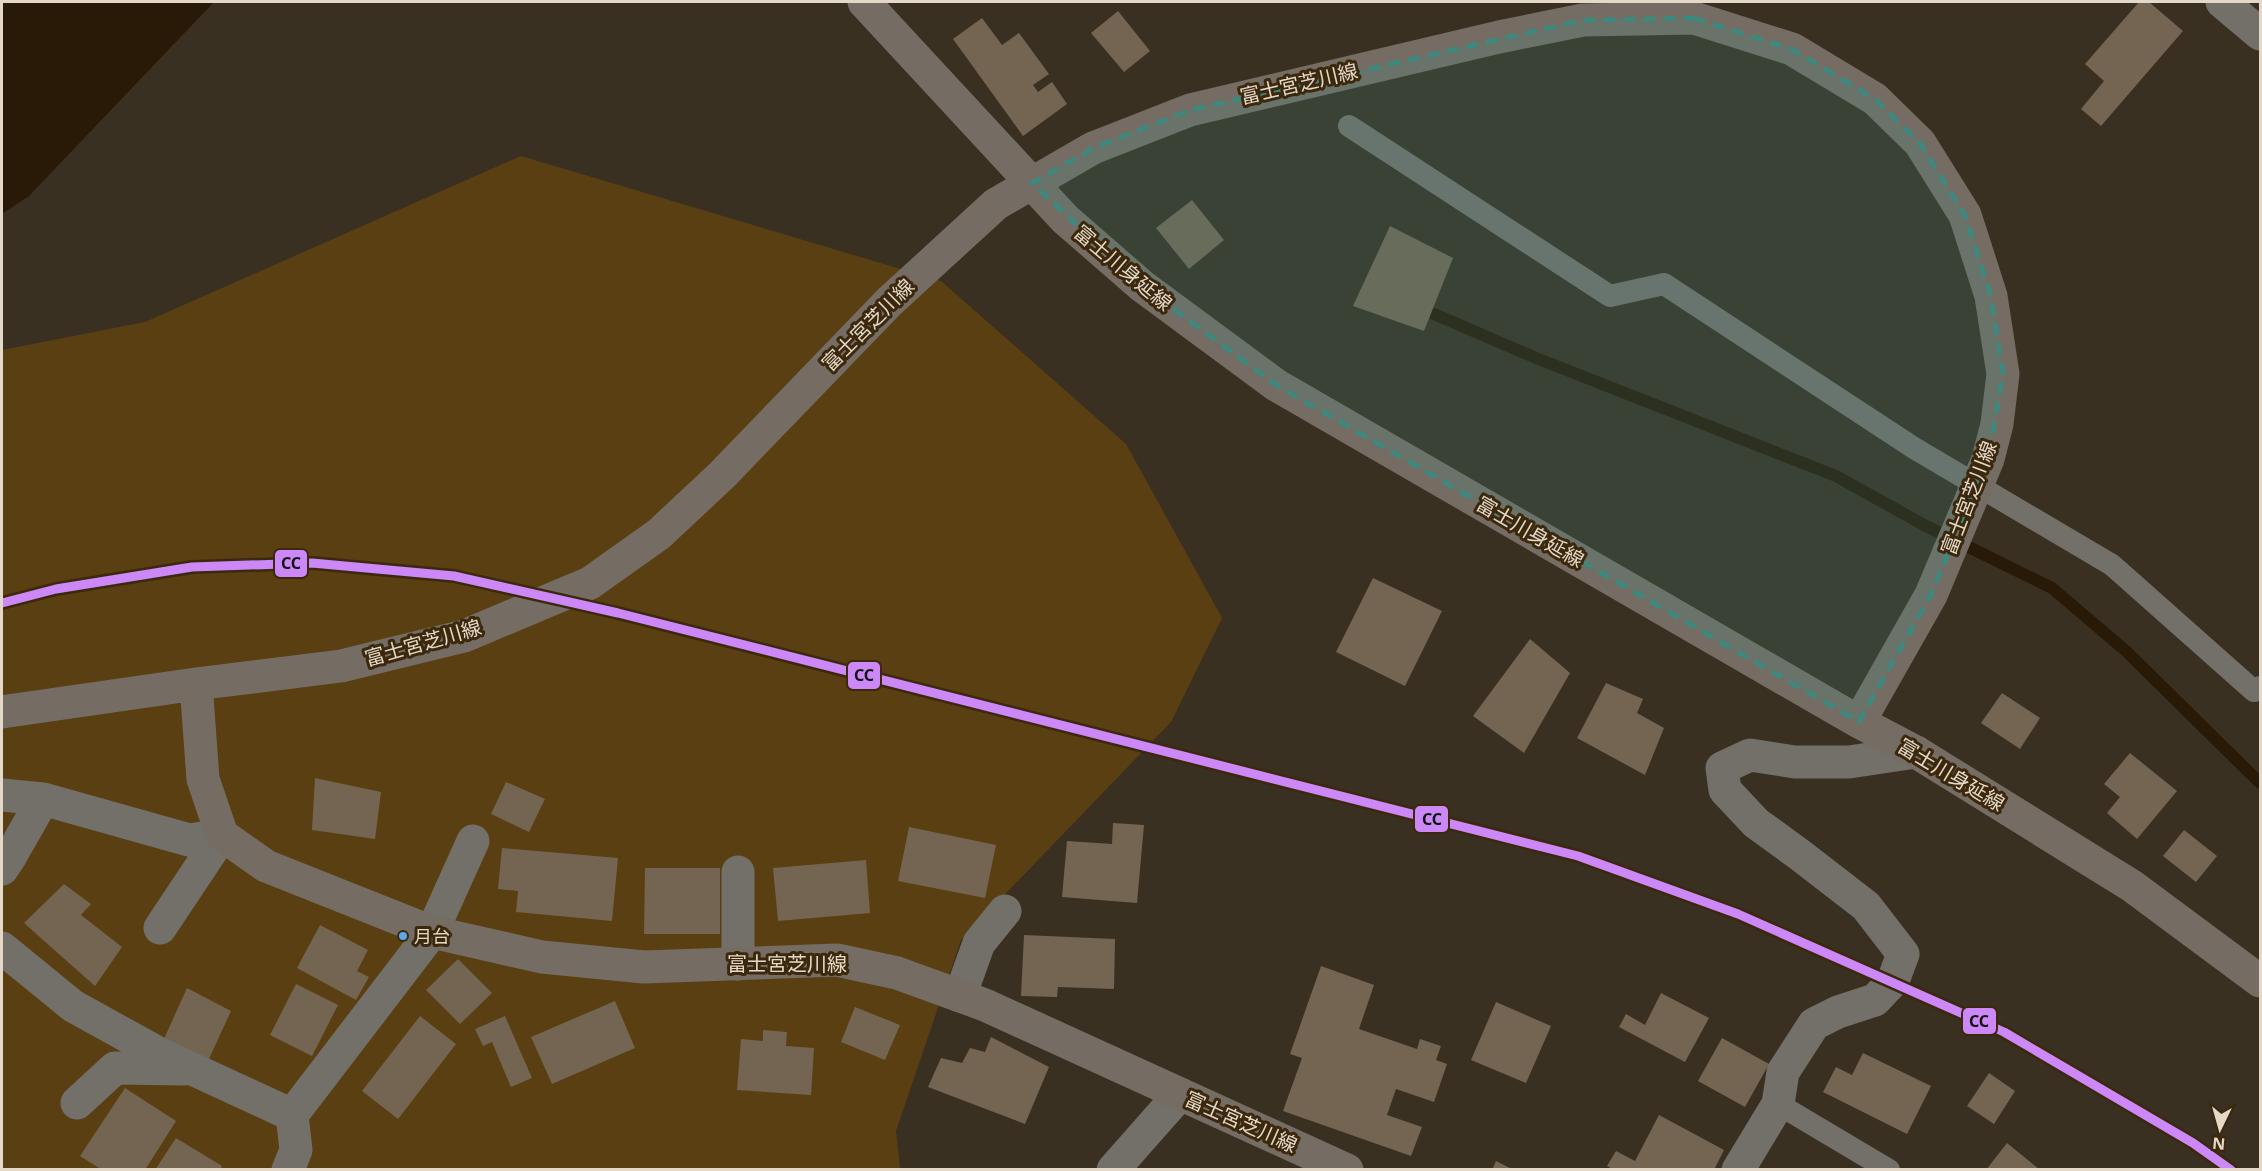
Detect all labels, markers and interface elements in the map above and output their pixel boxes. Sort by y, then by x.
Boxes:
street label: 富士宮芝川線 [1237,57,1360,110]
street label: 富士川身延線 [1069,219,1178,317]
street label: 富士宮芝川線 [816,273,920,377]
street label: 富士宮芝川線 [1934,437,2003,559]
street label: 富士川身延線 [1472,490,1589,573]
line badge: CC [274,549,308,578]
text: CC [281,552,301,574]
street label: 富士宮芝川線 [361,613,484,672]
line badge: CC [847,661,881,690]
text: CC [854,664,874,686]
street label: 富士川身延線 [1893,732,2010,817]
line badge: CC [1414,805,1449,833]
text: CC [1422,808,1442,830]
place label: 月台 [414,924,450,948]
marker: 月台 [397,930,409,942]
street label: 富士宮芝川線 [727,950,847,977]
line badge: CC [1962,1007,1997,1035]
text: CC [1969,1010,1989,1032]
street label: 富士宮芝川線 [1181,1085,1302,1158]
north arrow [2190,1099,2250,1159]
text: N [2211,1132,2226,1155]

